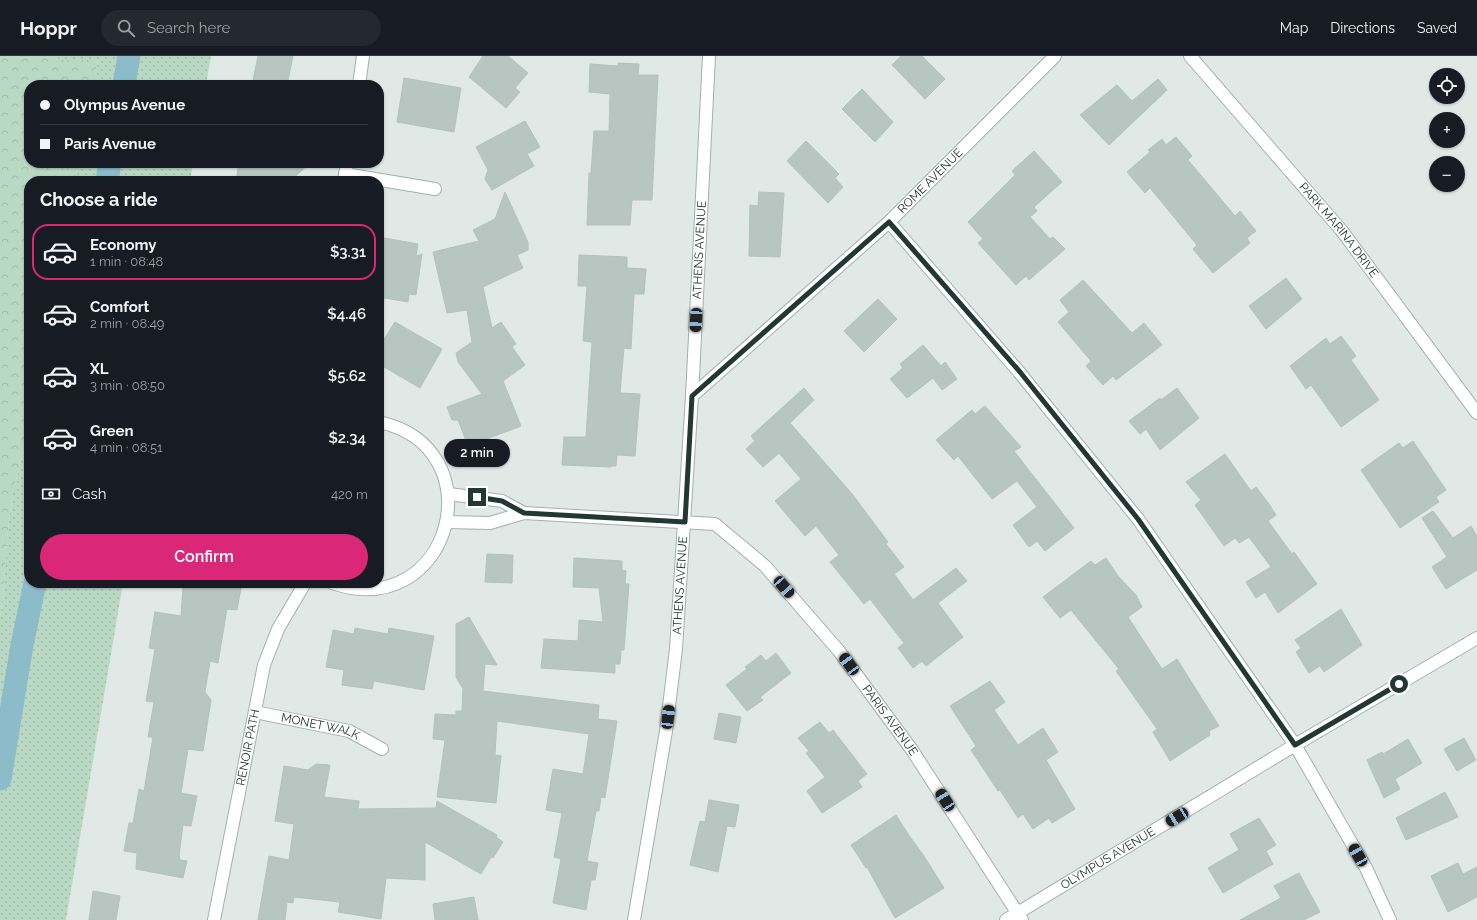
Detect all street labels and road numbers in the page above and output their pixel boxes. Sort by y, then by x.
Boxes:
street label: ROME AVENUE [895,146,965,216]
street label: PARK MARINA DRIVE [1296,180,1381,280]
street label: ATHENS AVENUE [690,200,709,300]
street label: ATHENS AVENUE [670,536,690,635]
street label: PARIS AVENUE [860,682,921,758]
street label: RENOIR PATH [234,708,262,787]
street label: MONET WALK [280,710,363,743]
street label: OLYMPUS AVENUE [1058,824,1158,892]

